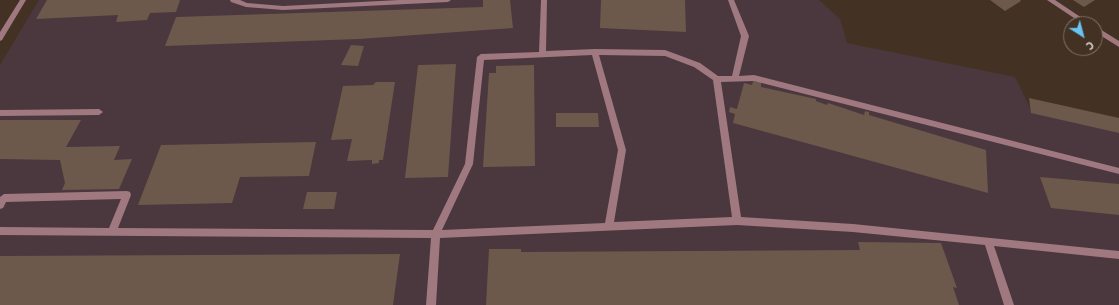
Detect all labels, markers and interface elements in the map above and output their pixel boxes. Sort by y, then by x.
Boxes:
north arrow [1063,16,1103,56]
text: С [1083,37,1097,53]

